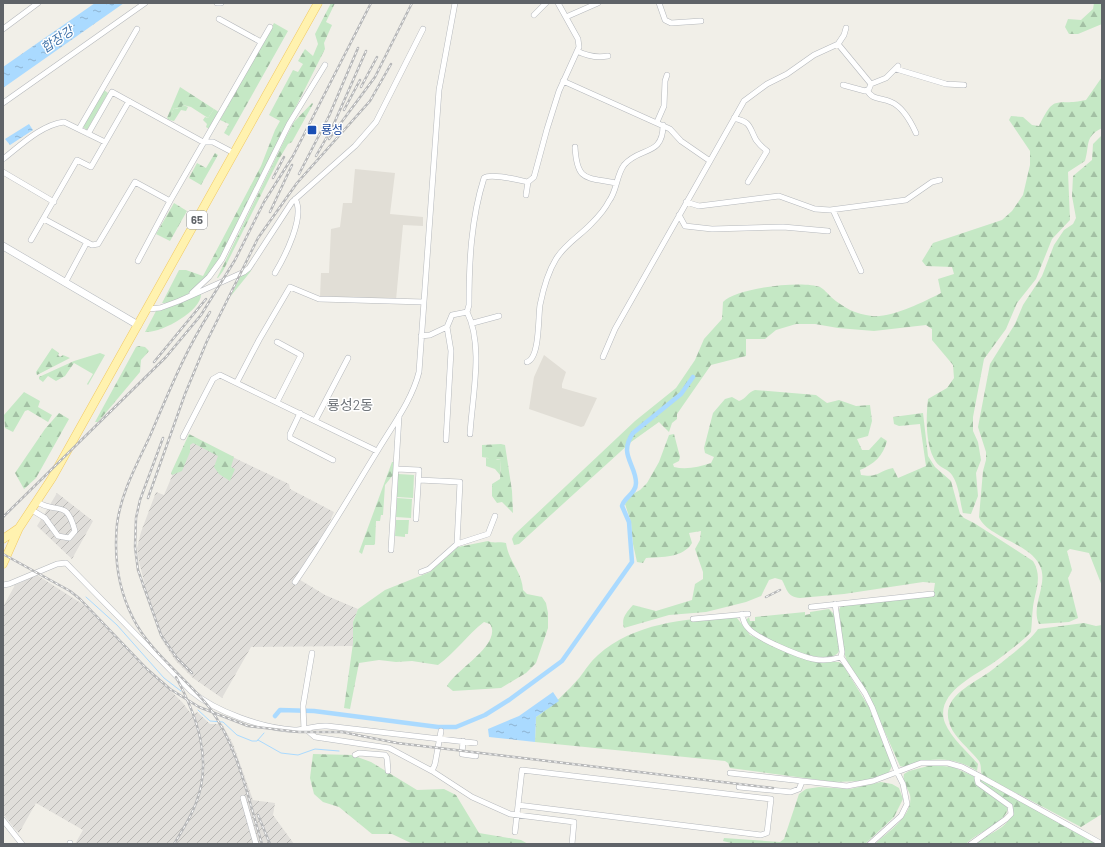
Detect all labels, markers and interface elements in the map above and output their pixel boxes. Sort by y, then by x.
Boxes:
water label: 합장강 [38,21,78,56]
place label: 룡성 [321,122,343,136]
marker: 룡성 [306,124,318,136]
road number: 65 [187,211,207,229]
district label: 룡성2동 [327,396,373,413]

